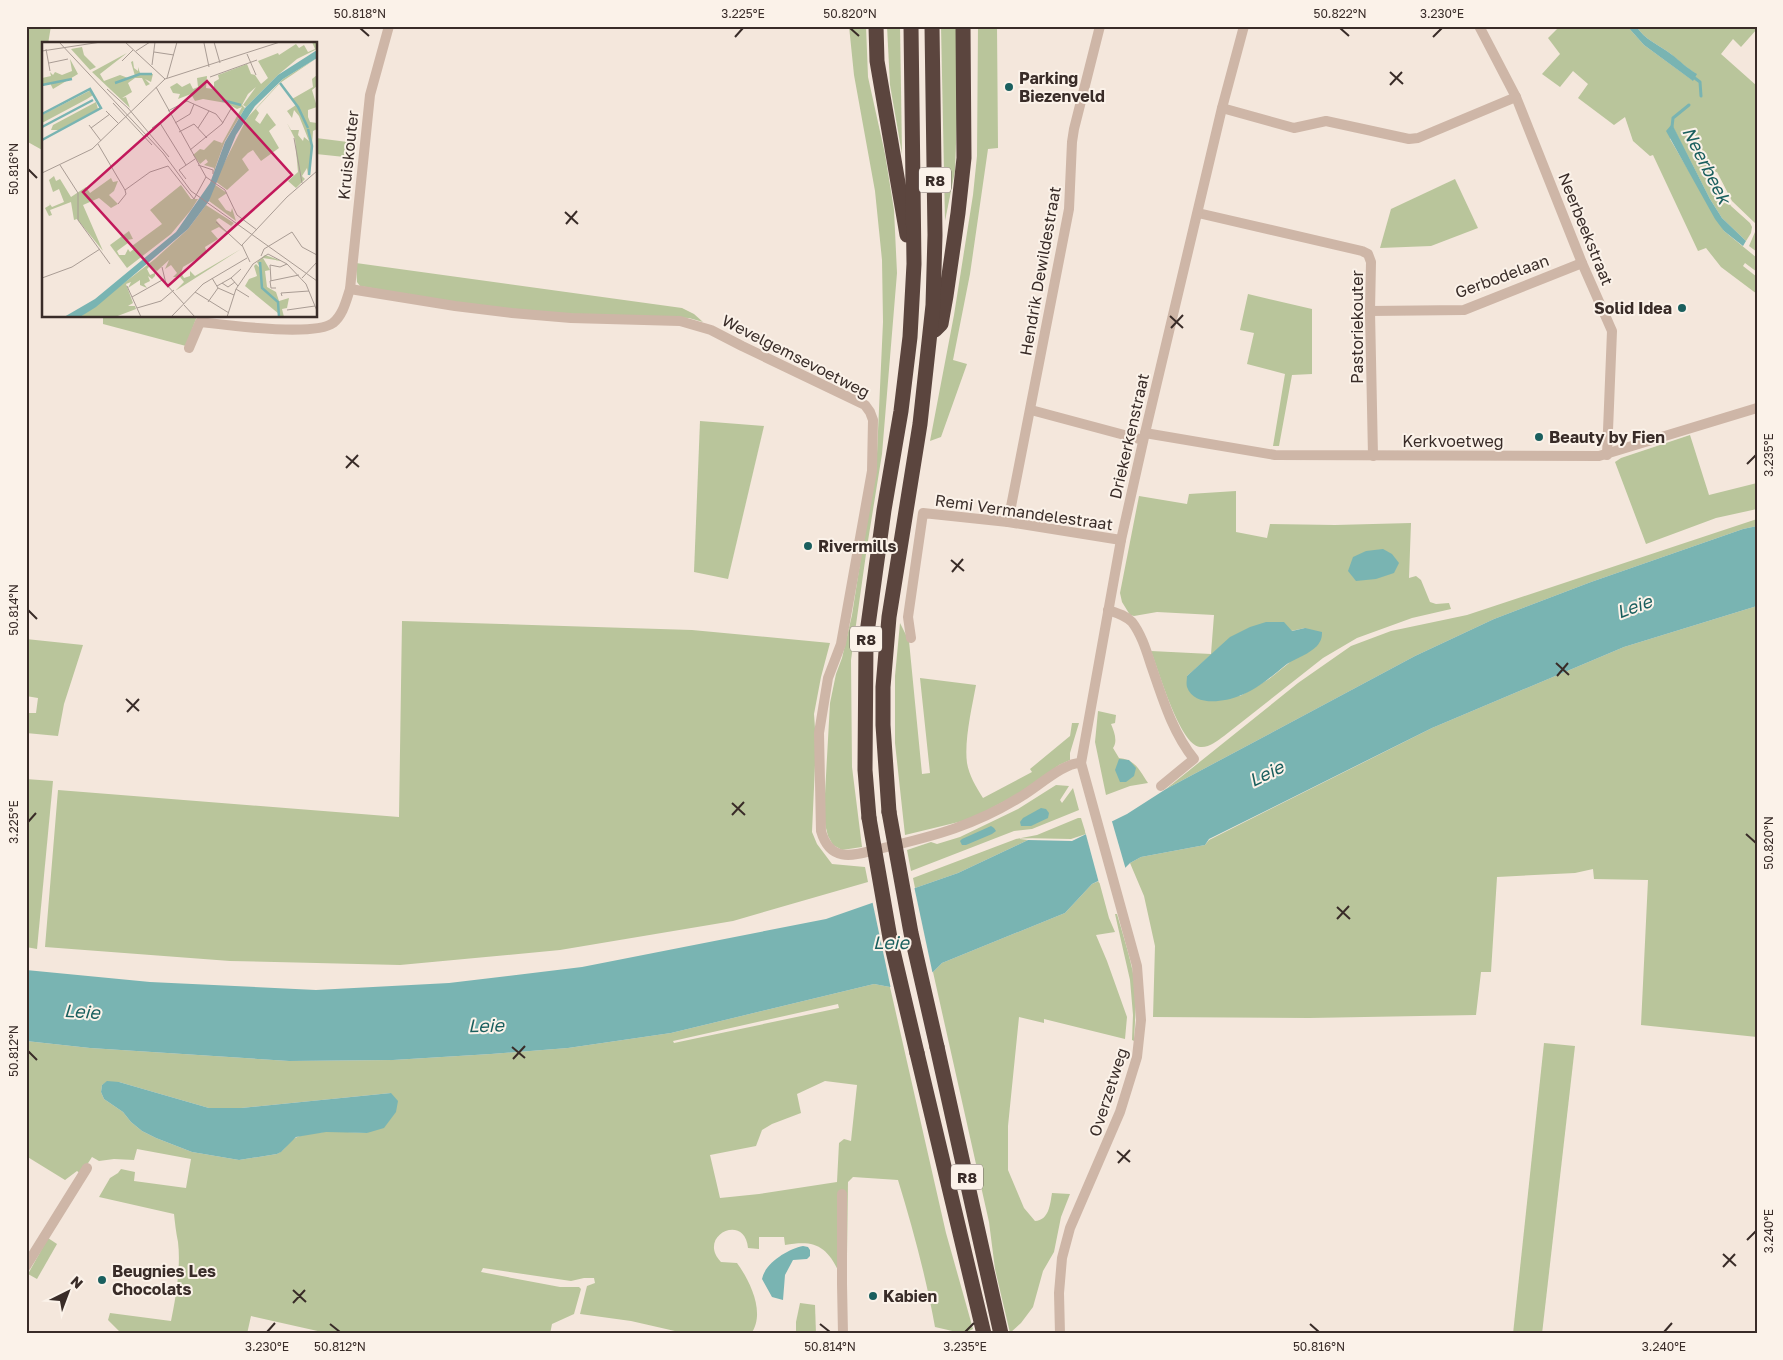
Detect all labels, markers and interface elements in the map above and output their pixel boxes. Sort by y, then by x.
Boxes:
text: 50.818°N [334,6,386,21]
text: 3.225°E [721,6,765,21]
text: 50.820°N [823,6,877,21]
text: 50.822°N [1313,6,1367,21]
text: 3.230°E [1420,6,1464,21]
inset map [42,42,318,318]
place label: Parking Biezenveld [1019,68,1105,106]
marker: Parking Biezenveld [1003,81,1015,93]
street label: Kruiskouter [333,109,363,201]
water label: Neerbeek [1678,123,1737,209]
text: 50.816°N [6,143,21,195]
road number: R8 [919,168,951,192]
street label: Neerbeekstraat [1554,170,1618,288]
street label: Hendrik Dewildestraat [1015,185,1065,357]
street label: Gerbodelaan [1452,250,1552,302]
street label: Pastoriekouter [1347,270,1367,384]
place label: Solid Idea [1594,298,1672,318]
marker: Solid Idea [1676,302,1688,314]
street label: Wevelgemsevoetweg [719,310,873,402]
street label: Driekerkenstraat [1105,371,1153,501]
place label: Beauty by Fien [1549,427,1665,447]
street label: Kerkvoetweg [1402,431,1504,451]
marker: Beauty by Fien [1533,431,1545,443]
text: 3.235°E [1761,433,1776,477]
street label: Remi Vermandelestraat [934,490,1114,534]
place label: Rivermills [818,536,897,556]
marker: Rivermills [802,540,814,552]
text: 50.814°N [6,584,21,636]
water label: Leie [1613,589,1656,622]
road number: R8 [850,626,882,652]
water label: Leie [1245,755,1288,791]
text: 3.225°E [6,800,21,844]
text: 50.820°N [1761,816,1776,870]
water label: Leie [873,931,910,953]
water label: Leie [64,999,102,1023]
water label: Leie [468,1014,506,1036]
text: 50.812°N [6,1025,21,1077]
street label: Overzetweg [1084,1045,1132,1139]
road number: R8 [951,1164,983,1190]
text: 3.240°E [1761,1209,1776,1253]
place label: Beugnies Les Chocolats [112,1261,216,1299]
north arrow [42,1268,92,1318]
text: N [67,1272,87,1292]
marker: Beugnies Les Chocolats [96,1274,108,1286]
place label: Kabien [883,1286,937,1306]
marker: Kabien [867,1290,879,1302]
text: 3.230°E [245,1339,289,1354]
text: 50.812°N [314,1339,366,1354]
text: 50.814°N [804,1339,856,1354]
text: 3.235°E [943,1339,987,1354]
text: 50.816°N [1293,1339,1345,1354]
text: 3.240°E [1642,1339,1686,1354]

